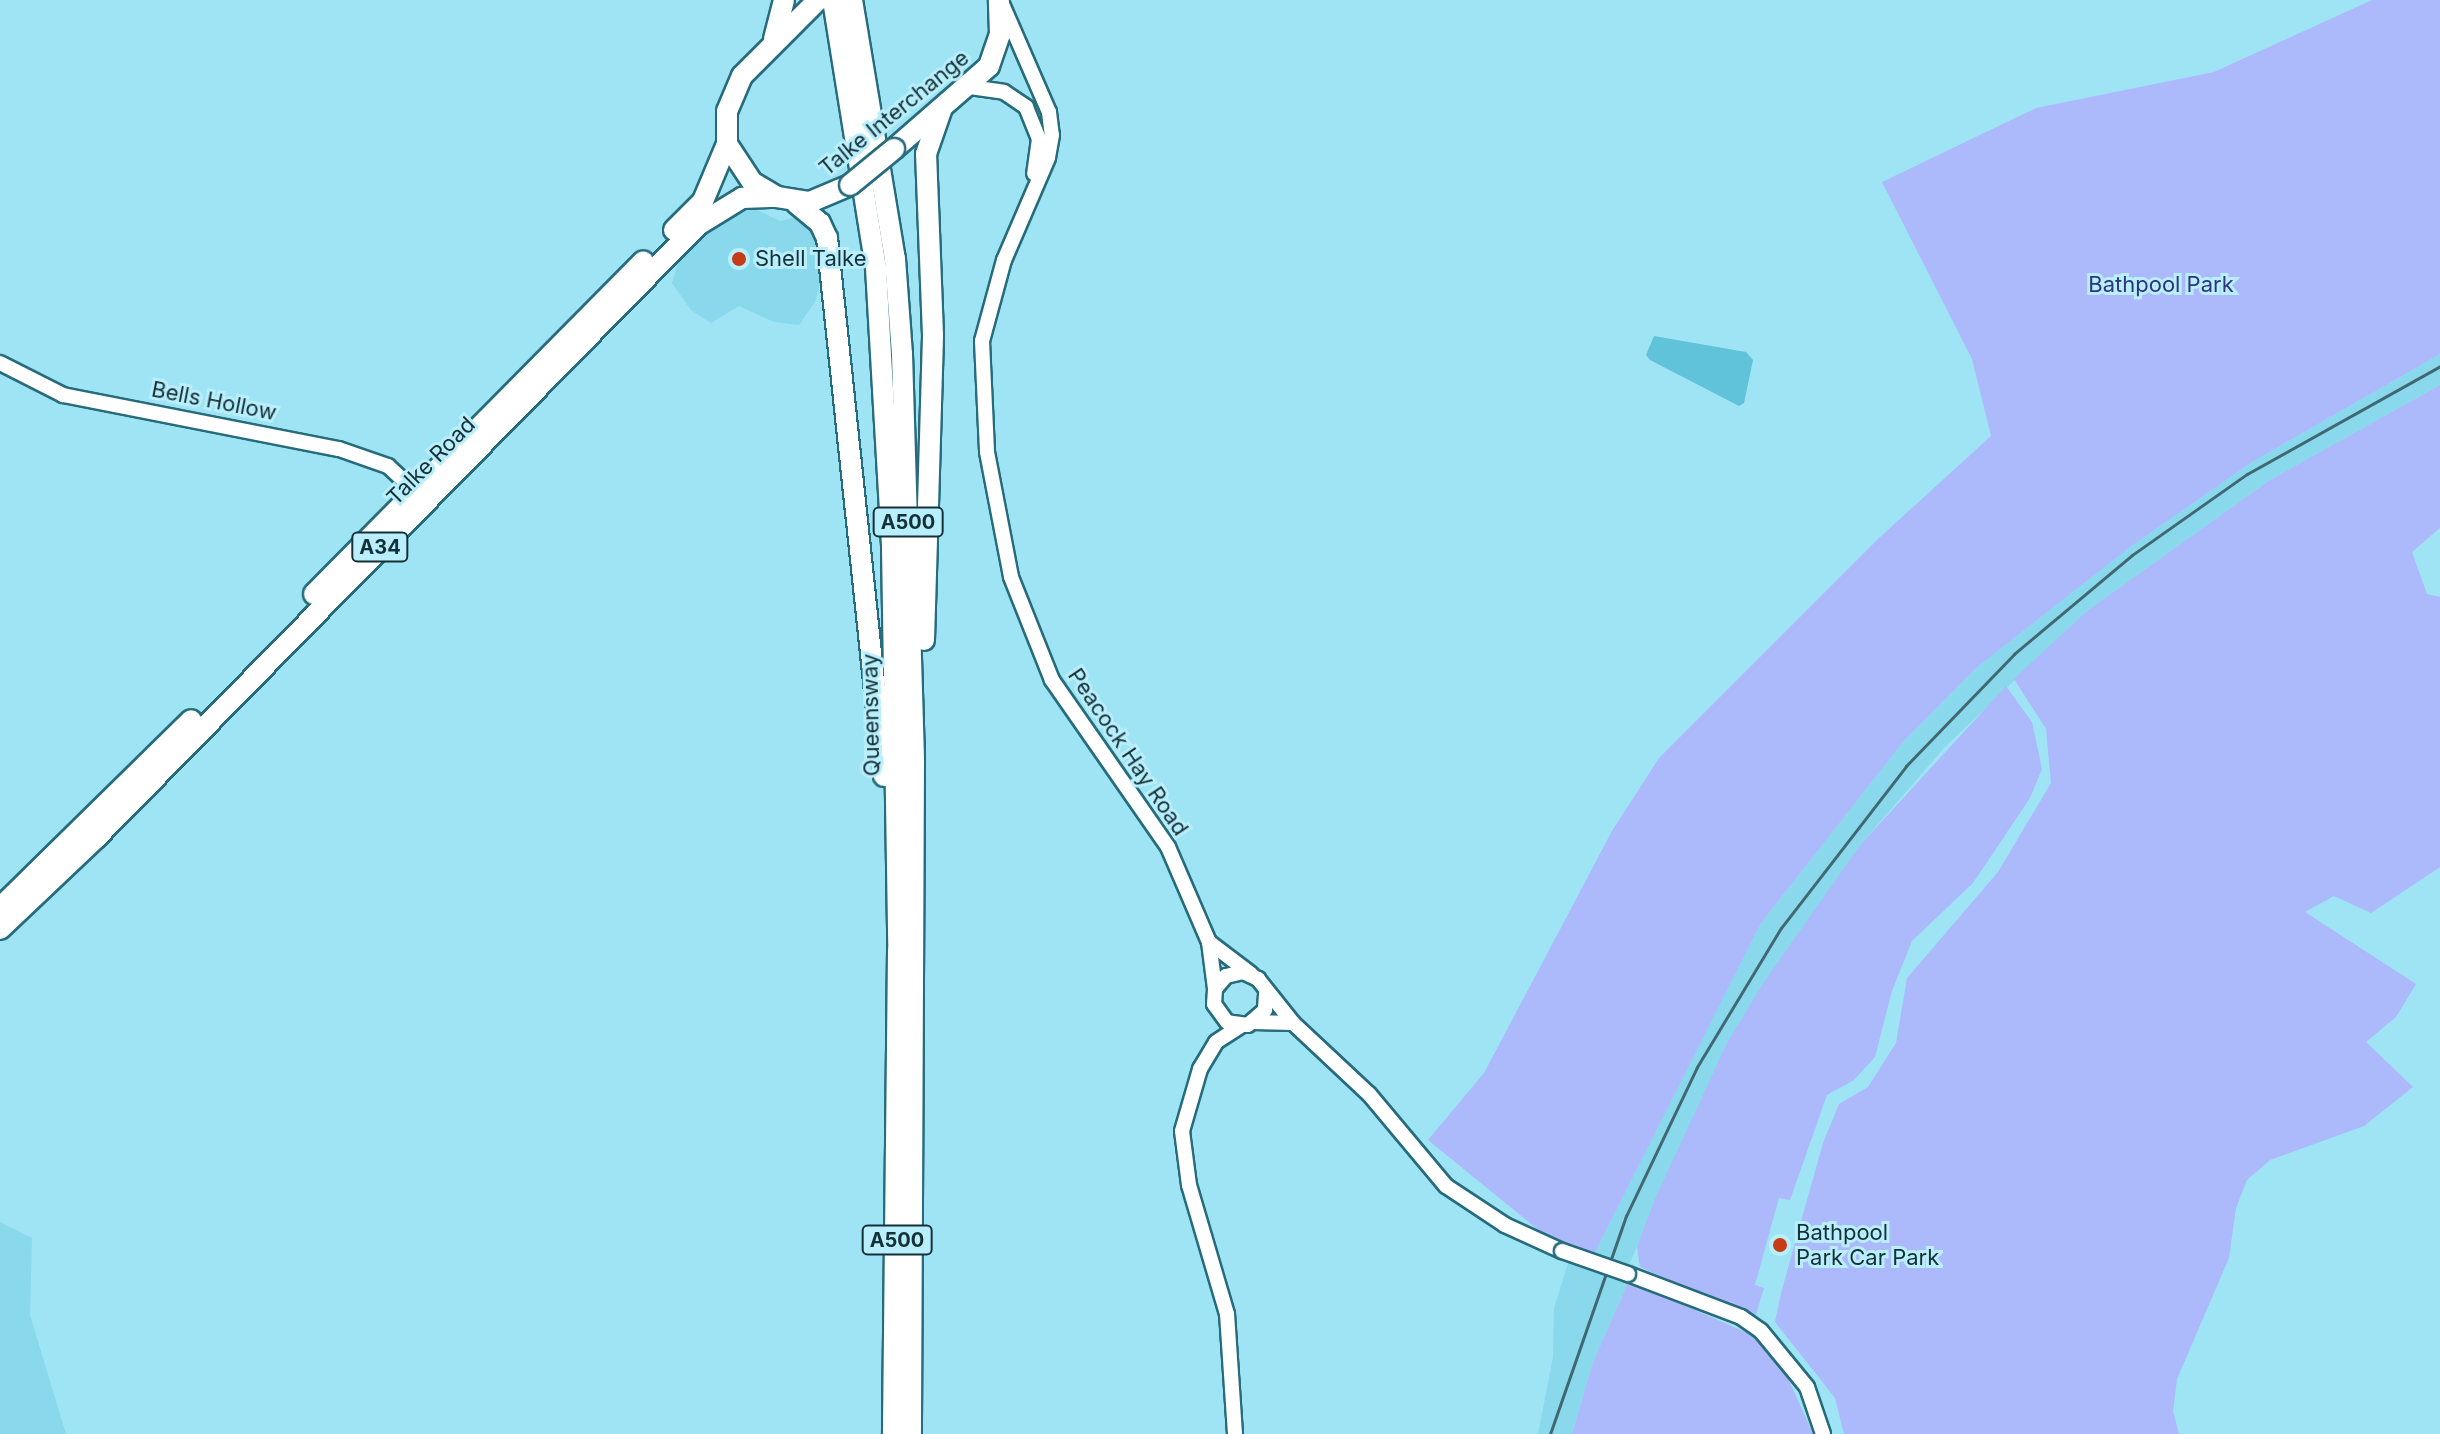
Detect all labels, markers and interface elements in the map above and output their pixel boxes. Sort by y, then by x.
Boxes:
street label: Talke Interchange [814,45,974,181]
place label: Shell Talke [755,246,866,272]
marker: Shell Talke [730,250,748,268]
park label: Bathpool Park [2088,272,2234,298]
street label: Bells Hollow [149,376,279,426]
street label: Talke Road [381,411,481,511]
road number: A500 [872,506,944,538]
road number: A34 [350,531,410,563]
street label: Queensway [857,654,885,776]
street label: Peacock Hay Road [1062,663,1194,841]
place label: Bathpool Park Car Park [1796,1219,1939,1270]
road number: A500 [861,1224,933,1256]
marker: Bathpool Park Car Park [1771,1236,1789,1254]

